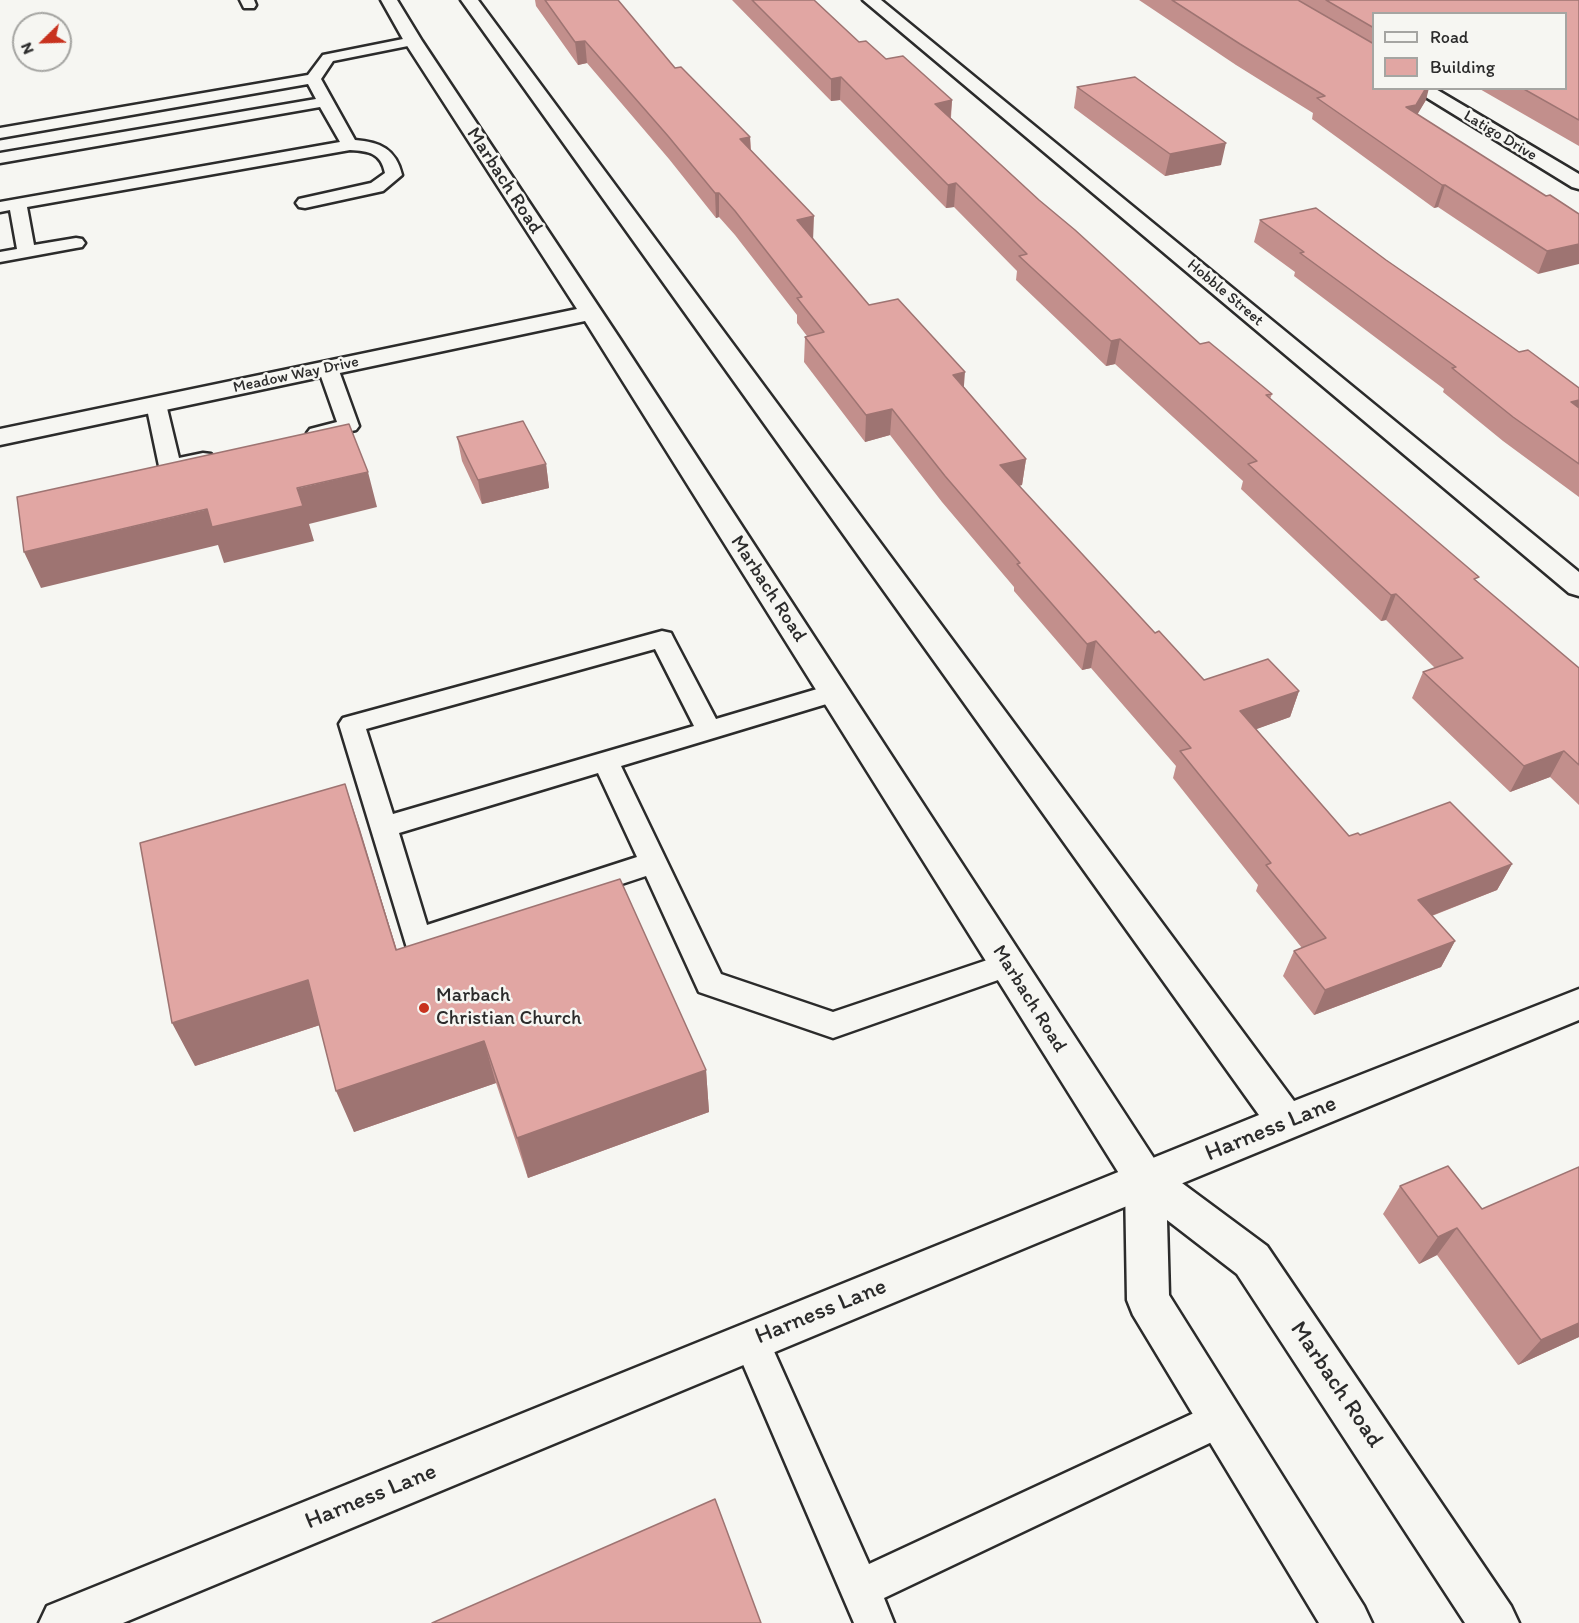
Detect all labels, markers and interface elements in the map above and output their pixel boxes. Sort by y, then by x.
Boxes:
north arrow [12,12,72,72]
legend [1372,12,1567,90]
text: Road [1430,26,1469,48]
text: N [16,40,38,57]
text: Building [1430,56,1495,78]
street label: Latigo Drive [1460,107,1540,165]
street label: Marbach Road [461,123,547,239]
street label: Hobble Street [1183,255,1267,331]
street label: Meadow Way Drive [231,352,361,398]
street label: Marbach Road [725,531,811,647]
street label: Marbach Road [986,941,1072,1057]
place label: Marbach Christian Church [436,984,582,1031]
marker: Marbach Christian Church [417,1001,431,1015]
street label: Harness Lane [1201,1090,1341,1168]
street label: Harness Lane [751,1273,891,1351]
street label: Marbach Road [1283,1316,1389,1454]
street label: Harness Lane [301,1458,441,1536]

